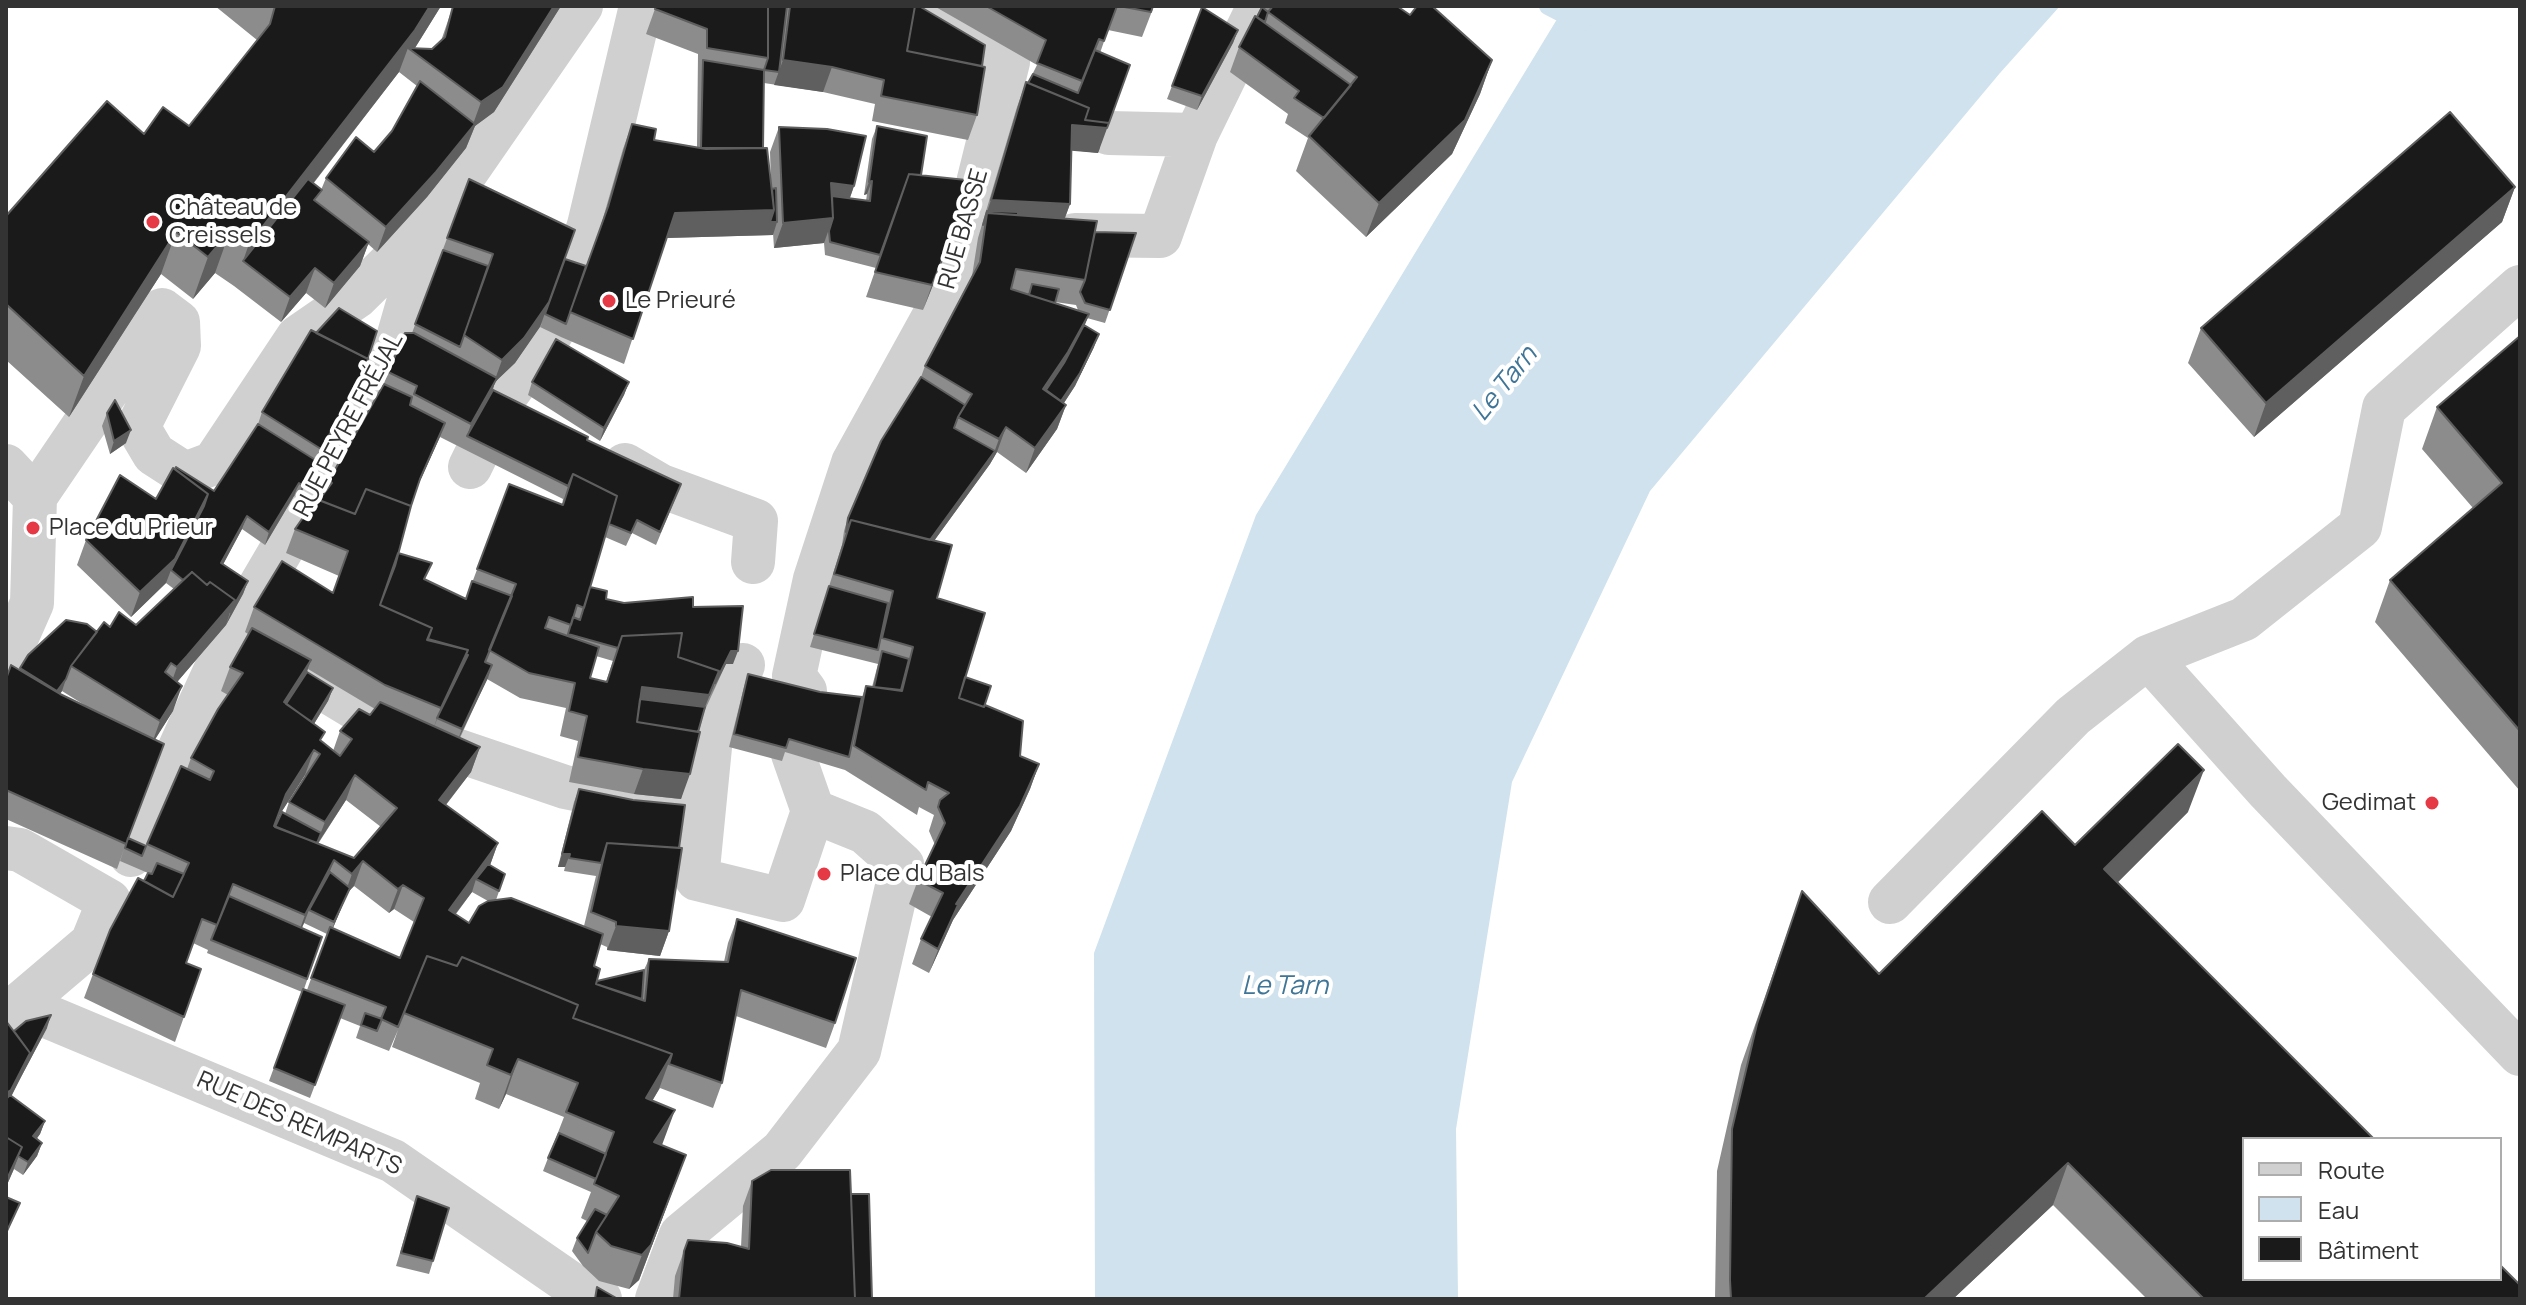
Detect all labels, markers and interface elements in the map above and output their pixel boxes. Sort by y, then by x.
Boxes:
street label: RUE BASSE [933,166,995,292]
place label: Château de Creissels [169,194,297,250]
marker: Château de Creissels [144,213,162,231]
place label: Le Prieuré [625,287,736,315]
marker: Le Prieuré [600,292,618,310]
street label: RUE PEYRE FRÉJAL [288,328,410,522]
water label: Le Tarn [1466,341,1544,427]
place label: Place du Prieur [49,514,213,542]
marker: Place du Prieur [24,519,42,537]
place label: Gedimat [2322,789,2416,817]
marker: Gedimat [2423,794,2441,812]
place label: Place du Bals [840,860,985,888]
marker: Place du Bals [815,865,833,883]
water label: Le Tarn [1242,971,1328,1003]
street label: RUE DES REMPARTS [192,1066,406,1182]
legend [2242,1137,2502,1281]
text: Route [2318,1153,2385,1186]
text: Eau [2318,1193,2359,1226]
text: Bâtiment [2318,1233,2419,1266]

